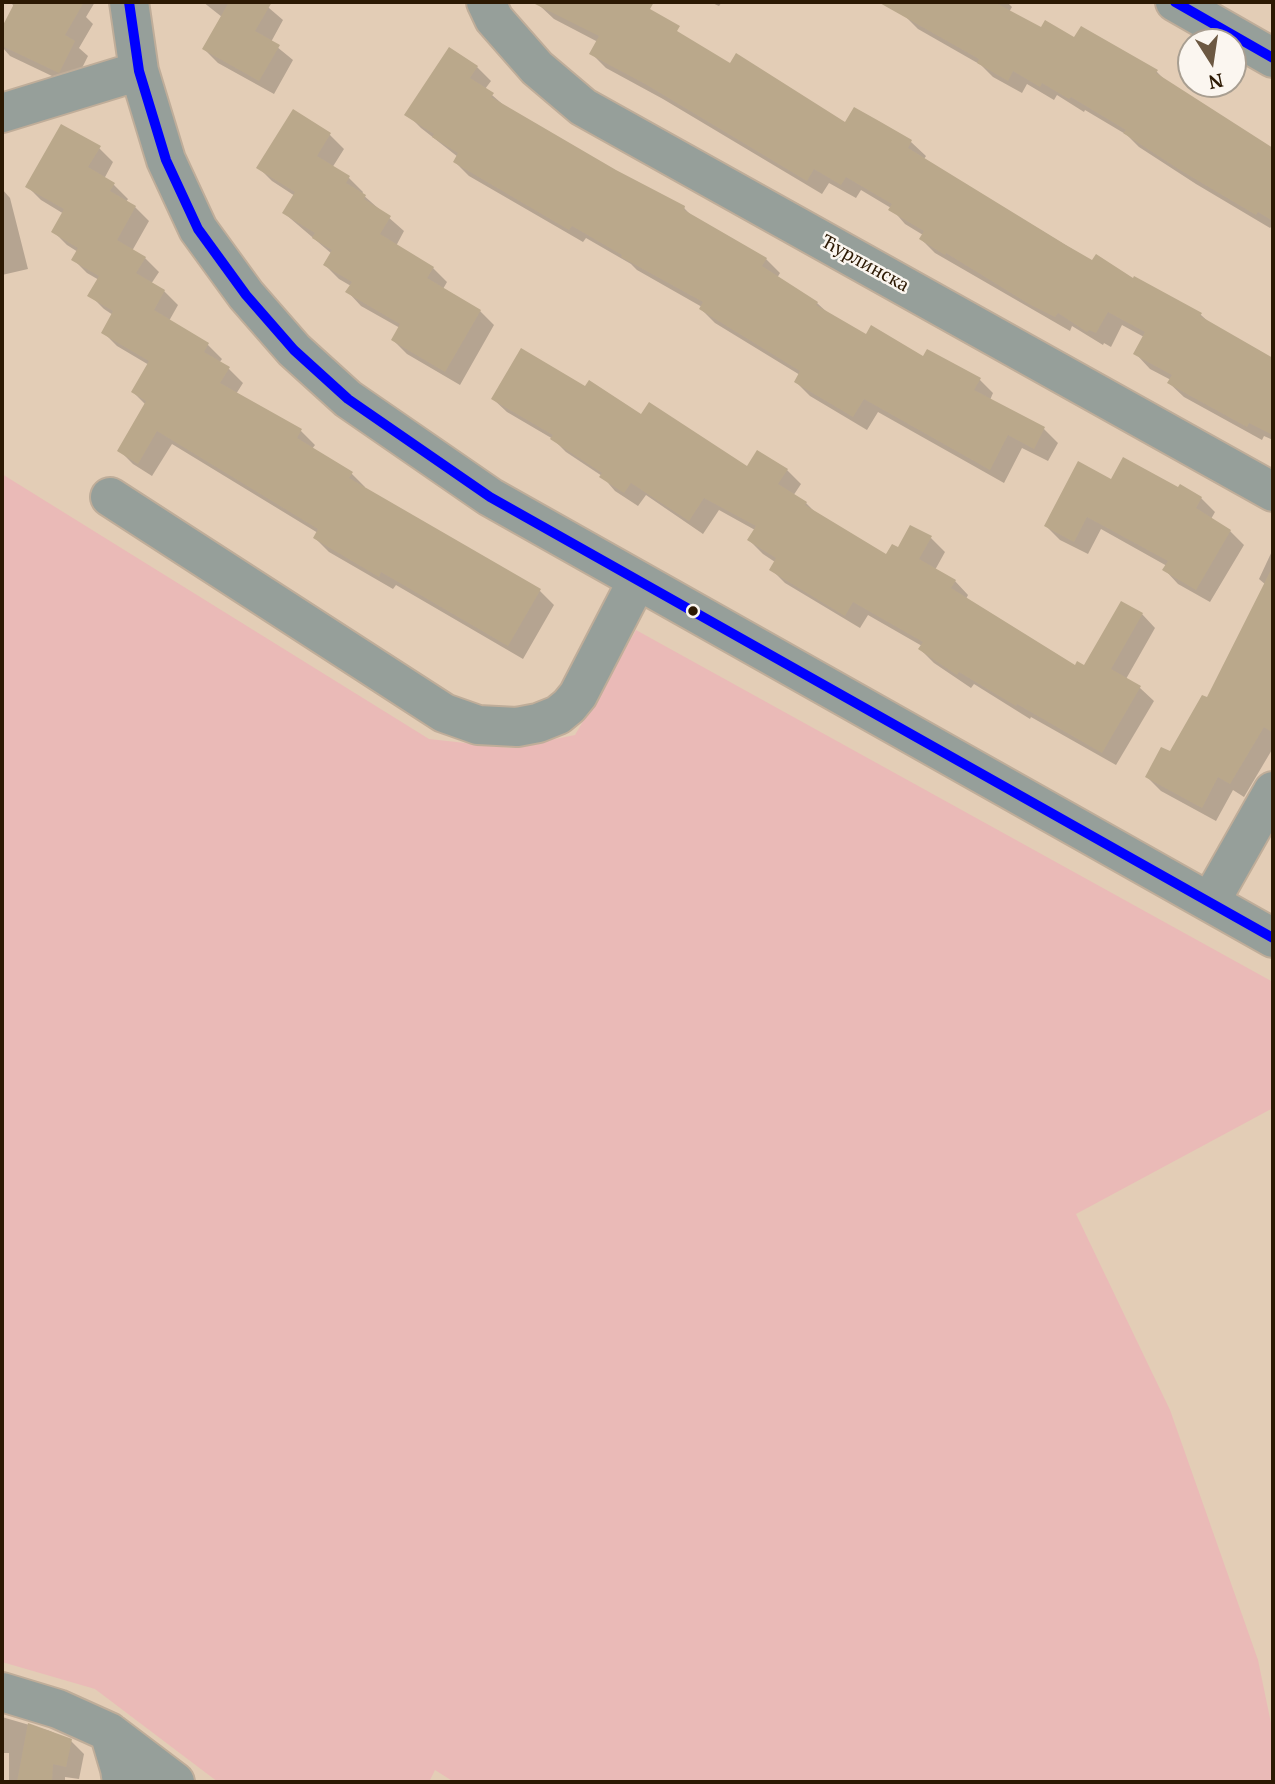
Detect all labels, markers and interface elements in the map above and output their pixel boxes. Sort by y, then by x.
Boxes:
north arrow [1177,28,1247,98]
text: N [1206,68,1226,96]
street label: Ћурлинска [817,231,913,297]
unlabelled marker [686,604,700,618]

